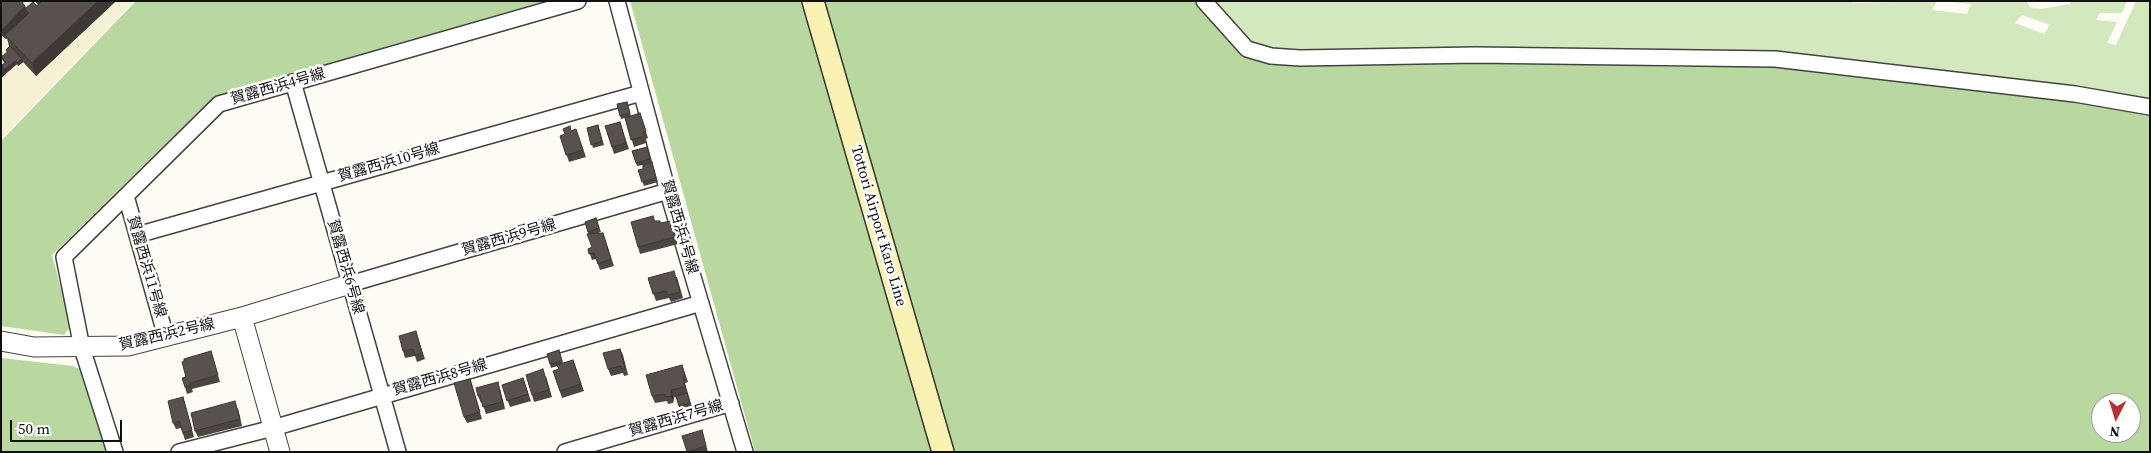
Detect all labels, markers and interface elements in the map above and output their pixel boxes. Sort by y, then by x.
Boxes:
street label: 賀露西浜4号線 [229,65,327,109]
street label: 賀露西浜10号線 [336,140,442,186]
street label: Tottori Airport Karo Line [846,143,910,309]
street label: 賀露西浜4号線 [657,178,701,276]
street label: 賀露西浜11号線 [123,214,169,320]
street label: 賀露西浜9号線 [460,216,558,260]
street label: 賀露西浜6号線 [323,218,367,316]
street label: 賀露西浜2号線 [117,315,217,355]
street label: 賀露西浜8号線 [391,356,489,400]
north arrow [2091,393,2141,443]
street label: 賀露西浜7号線 [627,397,725,441]
scale bar [12,410,125,442]
text: 50 m [18,418,50,439]
text: N [2109,422,2121,442]

